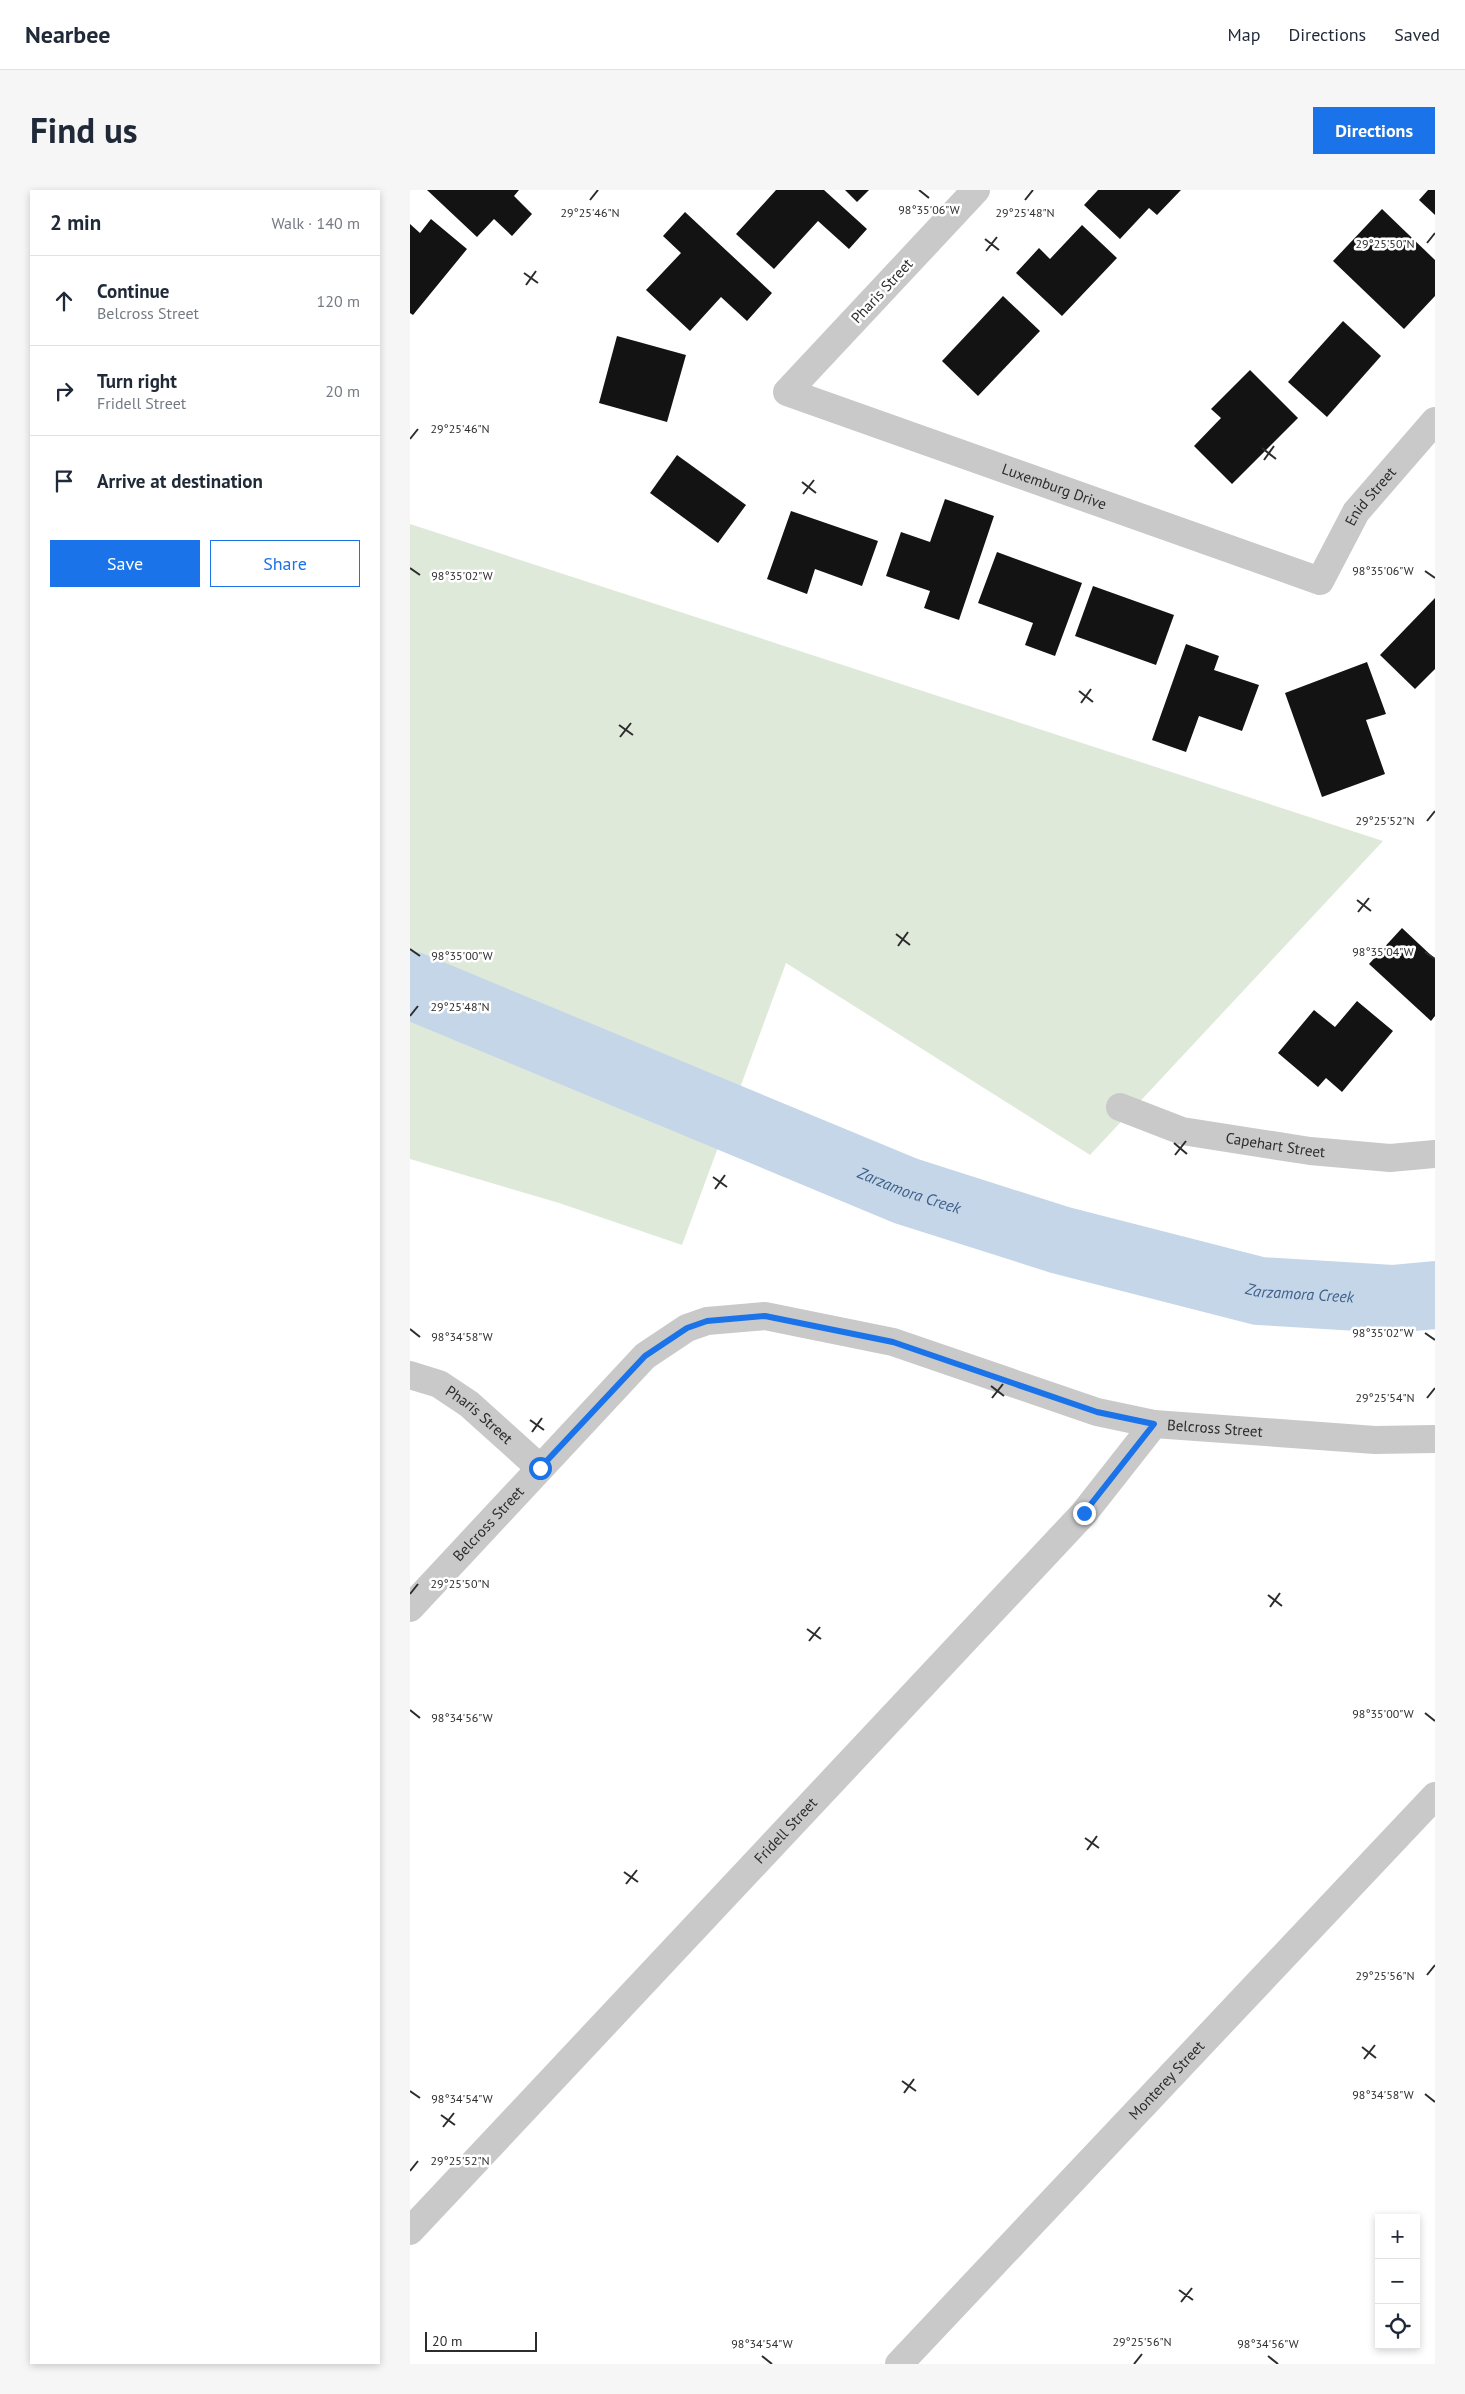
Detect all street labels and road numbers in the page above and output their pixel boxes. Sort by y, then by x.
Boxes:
street label: Pharis Street [847,254,916,327]
street label: Luxemburg Drive [999,459,1109,514]
street label: Enid Street [1340,463,1400,529]
street label: Capehart Street [1224,1128,1326,1161]
street label: Pharis Street [442,1381,517,1448]
street label: Belcross Street [1166,1415,1263,1441]
street label: Belcross Street [448,1482,528,1565]
street label: Fridell Street [750,1793,821,1867]
street label: Monterey Street [1124,2036,1208,2124]

